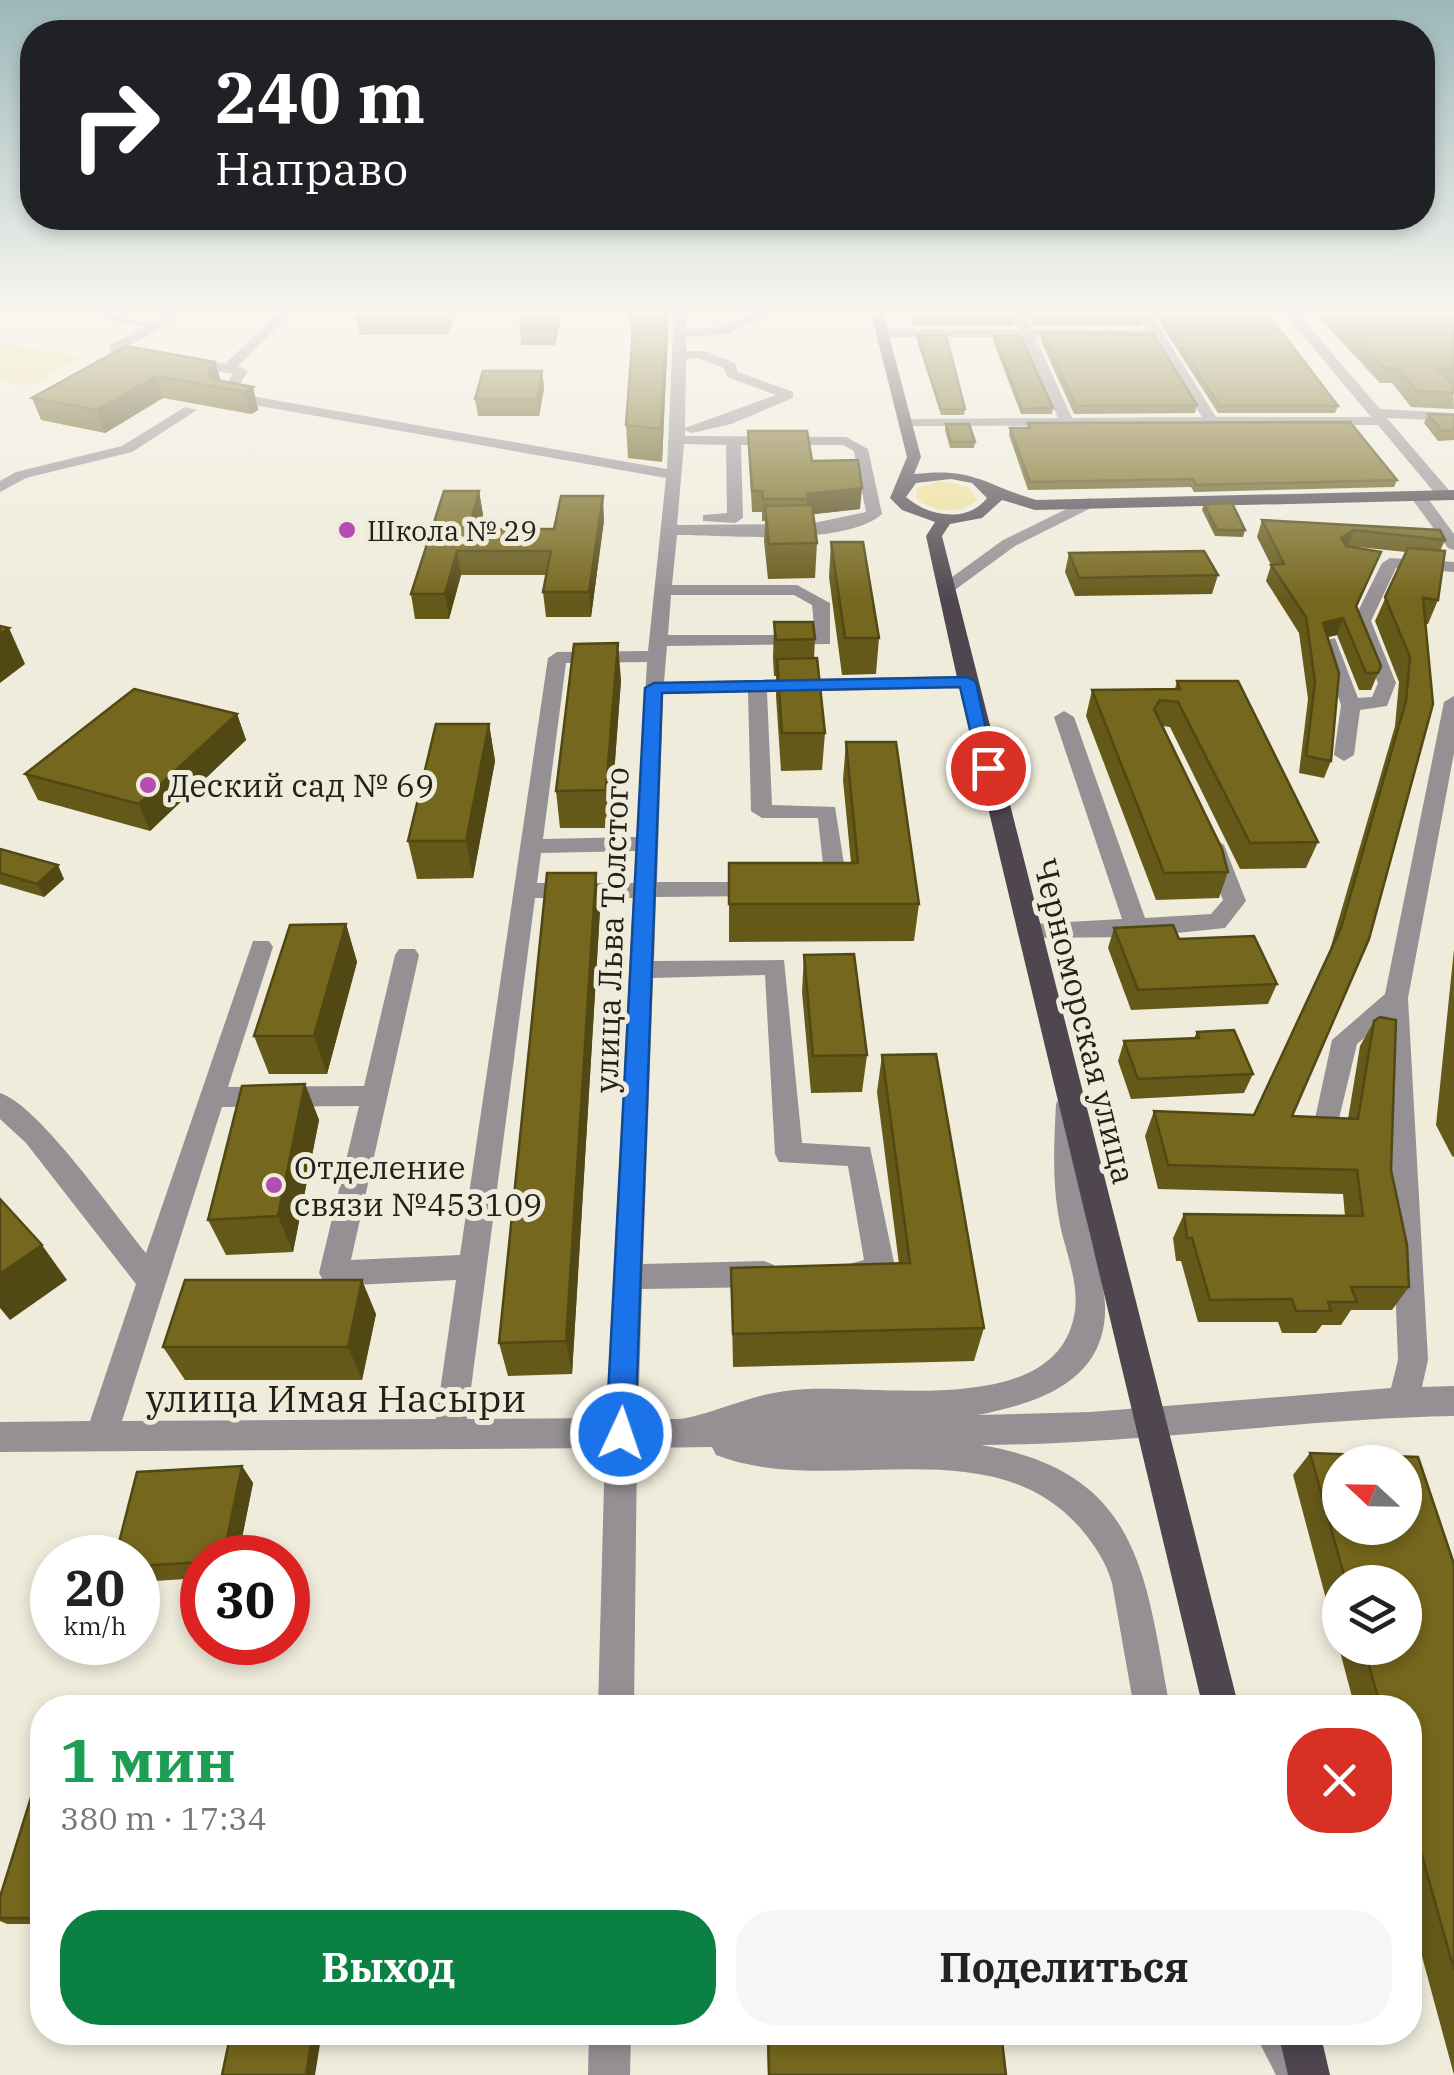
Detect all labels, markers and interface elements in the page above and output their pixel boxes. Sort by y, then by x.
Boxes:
text: 240 m [215,51,425,142]
icon: right [50,60,180,190]
text: Направо [215,139,408,197]
place label: Школа № 29 [367,512,537,549]
marker: Школа № 29 [336,519,358,541]
pin [946,726,1031,811]
icon: arrive [961,741,1016,796]
place label: Деский сад № 69 [168,764,434,806]
street label: улица Льва Толстого [584,766,638,1094]
marker: Деский сад № 69 [137,774,159,796]
street label: Черноморская улица [1024,854,1146,1188]
place label: Отделение связи №453109 [294,1146,542,1225]
marker: Отделение связи №453109 [263,1174,285,1196]
street label: улица Имая Насыри [146,1373,526,1422]
position arrow [569,1382,673,1486]
north arrow [1322,1445,1422,1545]
map controls [1322,1445,1422,1665]
speed limit sign: 30 [180,1535,310,1665]
text: 20 [65,1555,125,1620]
button: layers [1322,1565,1422,1665]
text: km/h [63,1609,127,1642]
text: 1 мин [60,1720,236,1799]
button: close [1287,1728,1392,1833]
text: 380 m · 17:34 [60,1797,267,1839]
button: Выход [60,1910,716,2025]
button: Поделиться [736,1910,1392,2025]

